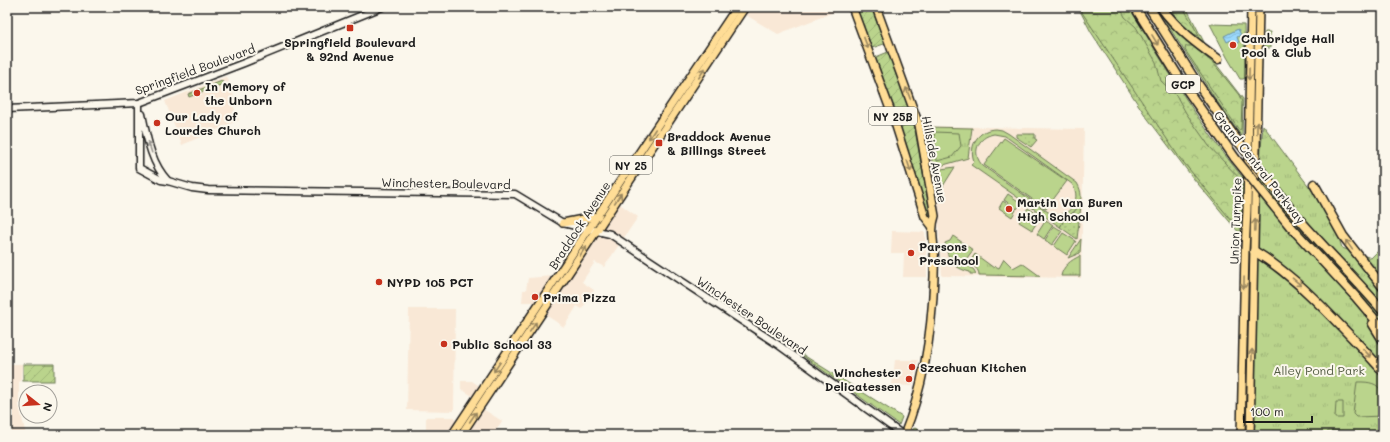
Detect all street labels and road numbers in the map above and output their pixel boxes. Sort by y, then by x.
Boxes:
street label: Springfield Boulevard [133,40,258,98]
road number: GCP [1166,75,1200,93]
road number: NY 25B [869,107,917,125]
street label: Grand Central Parkway [1211,107,1309,227]
street label: Hillside Avenue [919,114,951,204]
road number: NY 25 [610,156,652,174]
street label: Winchester Boulevard [381,174,511,192]
street label: Union Turnpike [1225,177,1245,265]
street label: Braddock Avenue [544,178,614,272]
street label: Winchester Boulevard [694,272,810,358]

